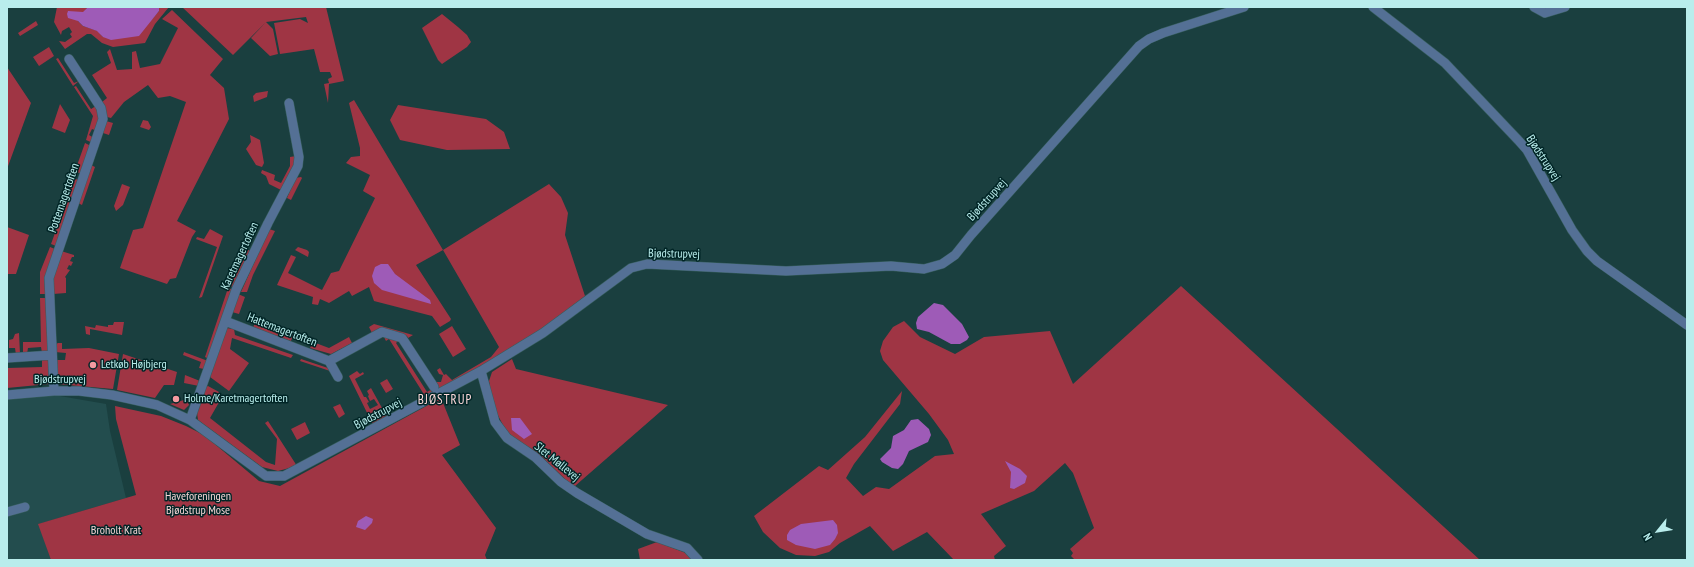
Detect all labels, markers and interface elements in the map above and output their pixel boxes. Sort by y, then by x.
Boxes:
street label: Bjødstrupvej [1523,132,1563,184]
street label: Pottemagertoften [45,161,83,235]
street label: Bjødstrupvej [964,176,1010,224]
street label: Karetmagertoften [218,220,262,292]
street label: Bjødstrupvej [648,246,700,262]
street label: Hattemagertoften [245,310,319,350]
place label: Letkøb Højbjerg [101,358,167,372]
marker: Letkøb Højbjerg [88,360,98,370]
street label: Bjødstrupvej [34,373,86,387]
place label: Holme/Karetmagertoften [184,392,288,406]
district label: BJØSTRUP [418,392,472,408]
marker: Holme/Karetmagertoften [171,394,181,404]
street label: Bjødstrupvej [352,395,404,433]
street label: Slet Møllevej [531,439,583,485]
park label: Haveforeningen Bjødstrup Mose [165,490,231,518]
north arrow [1638,511,1678,551]
park label: Broholt Krat [91,524,141,538]
text: N [1640,531,1655,543]

